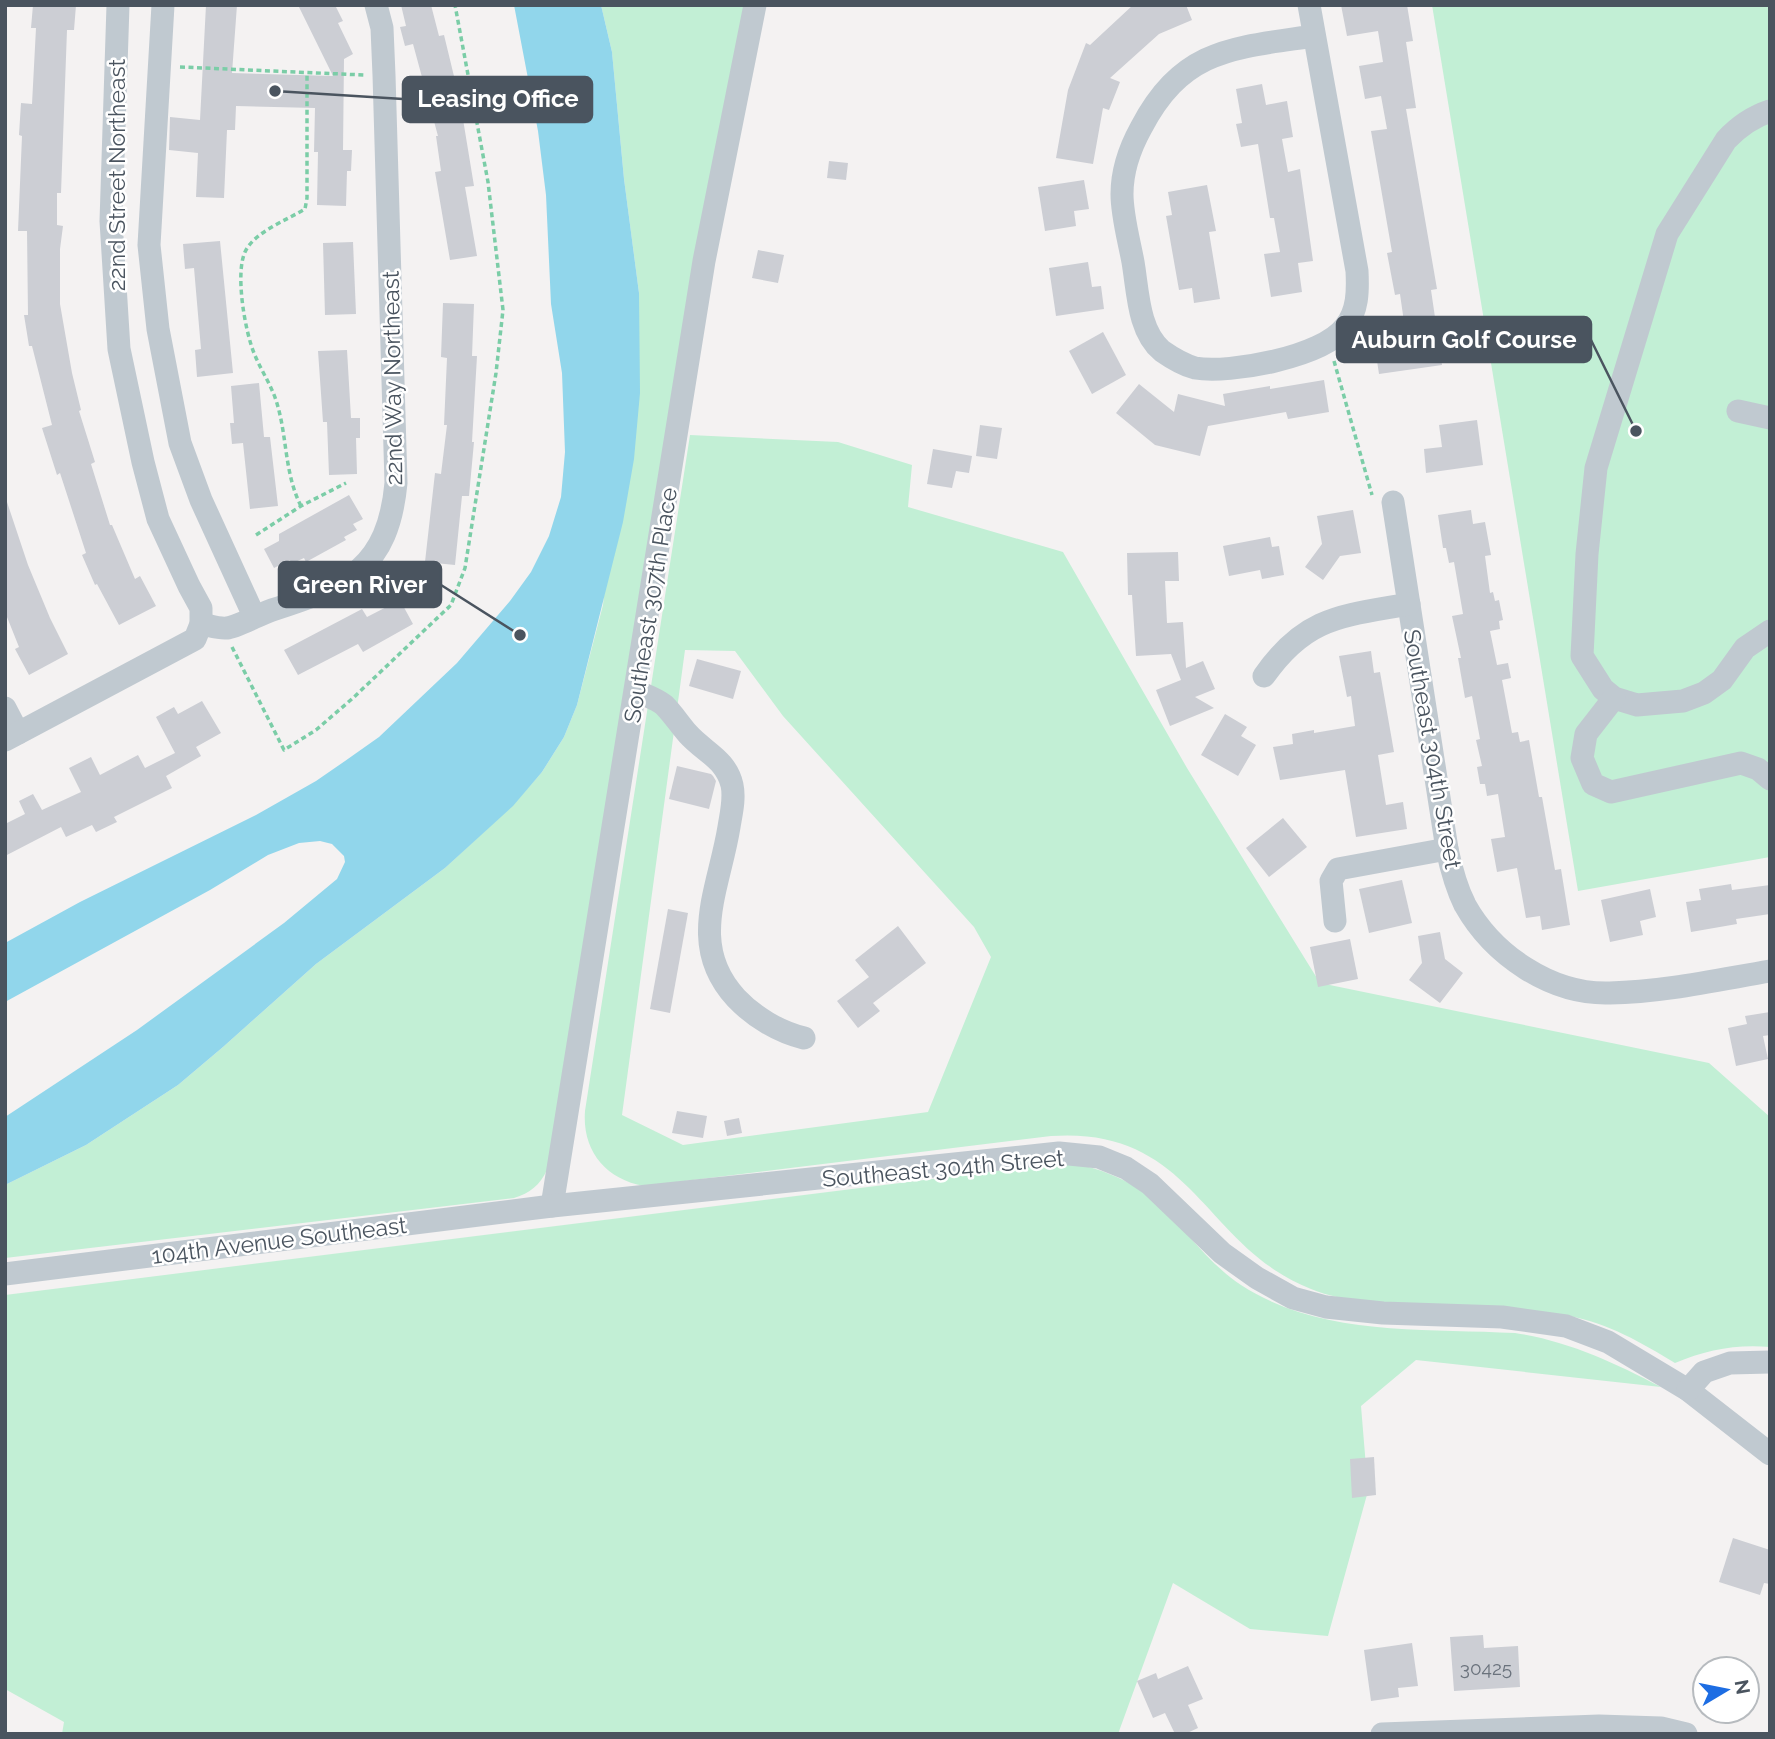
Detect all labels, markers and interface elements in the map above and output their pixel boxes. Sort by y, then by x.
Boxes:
street label: 22nd Street Northeast [103,58,130,291]
callout: Leasing Office [403,77,592,122]
text: Leasing Office [417,84,579,113]
street label: 22nd Way Northeast [377,270,407,486]
callout: Auburn Golf Course [1337,317,1591,362]
text: Auburn Golf Course [1351,325,1577,354]
street label: Southeast 307th Place [618,485,682,725]
callout: Green River [279,562,441,607]
text: Green River [293,570,427,599]
street label: Southeast 304th Street [1399,627,1467,871]
street label: Southeast 304th Street [821,1144,1065,1192]
street label: 104th Avenue Southeast [150,1211,408,1269]
north arrow [1691,1655,1761,1725]
house number: 30425 [1460,1657,1512,1679]
text: N [1731,1678,1755,1696]

